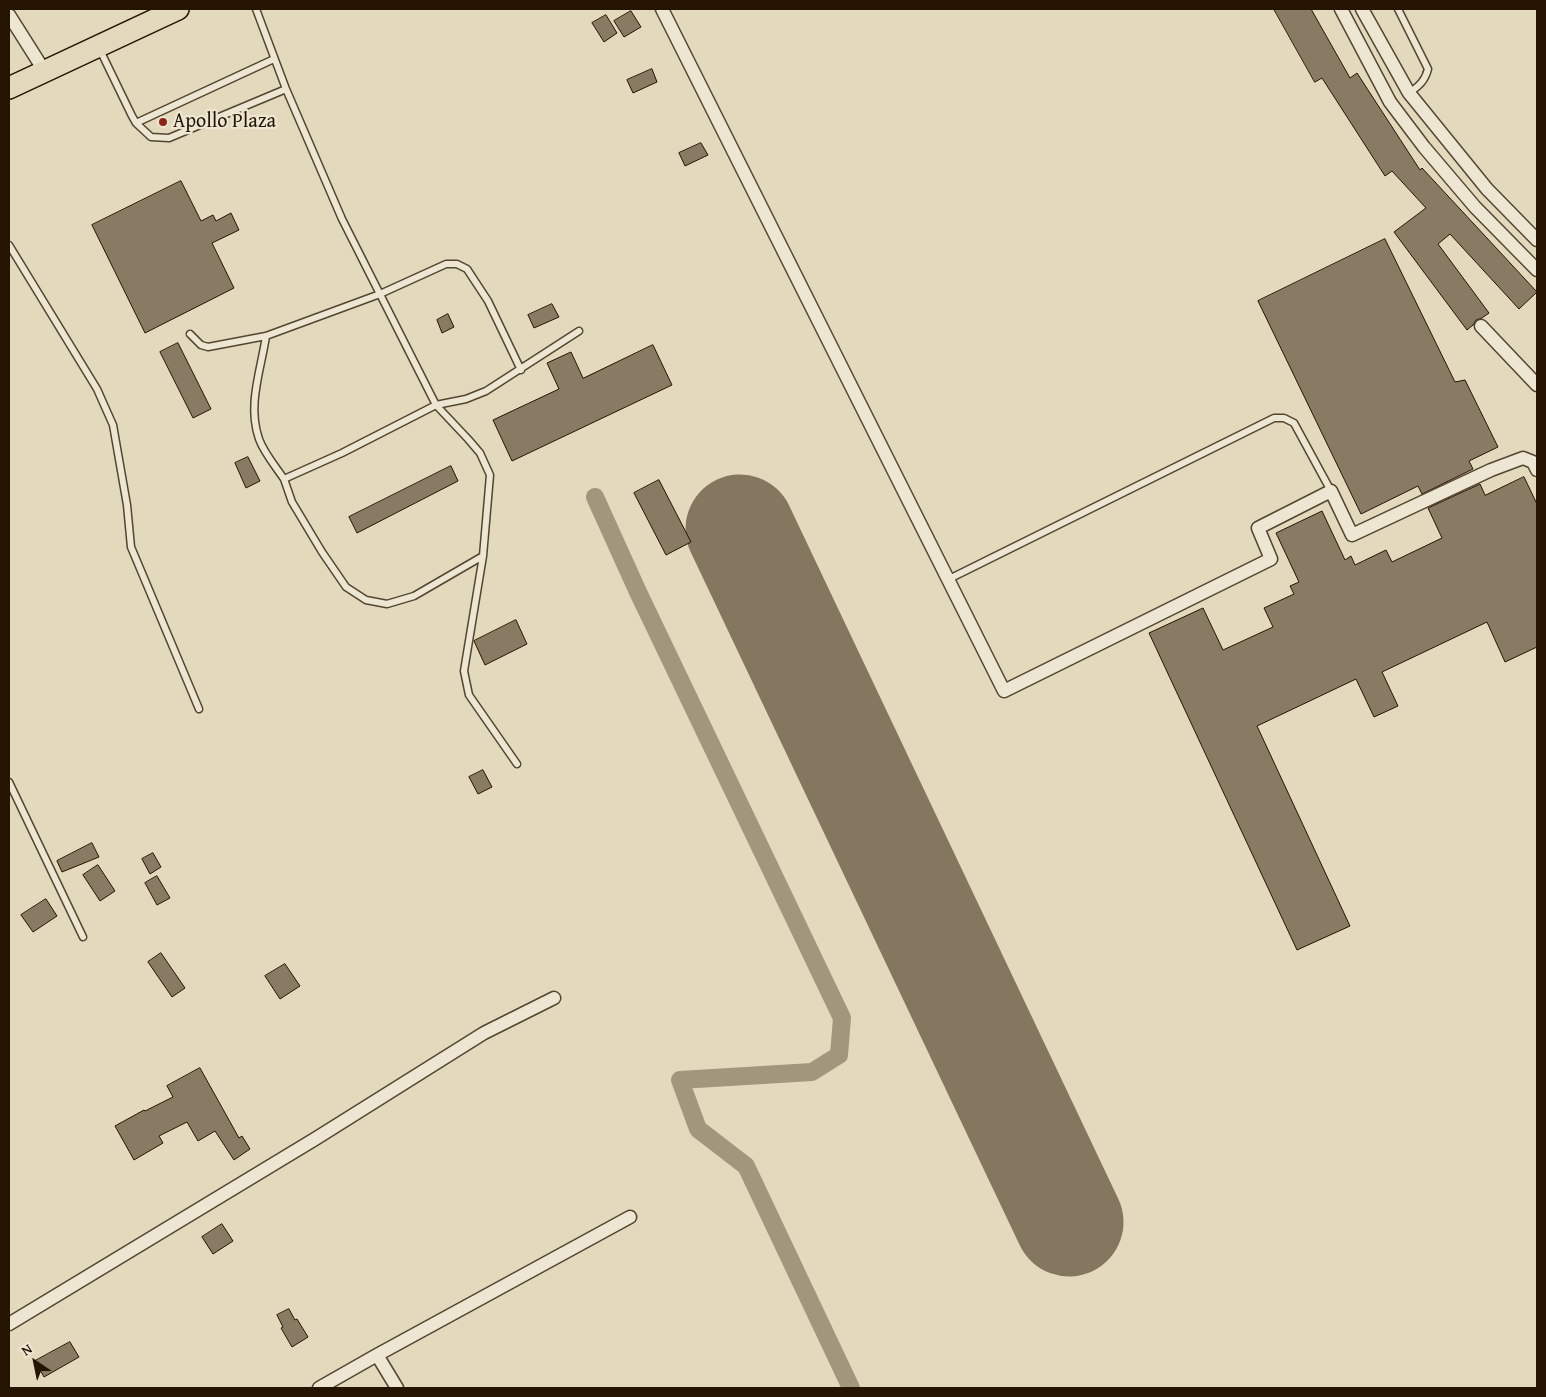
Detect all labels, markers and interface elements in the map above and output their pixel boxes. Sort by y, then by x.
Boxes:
place label: Apollo Plaza [173,110,276,134]
marker: Apollo Plaza [157,116,169,128]
north arrow [10,1337,60,1387]
text: N [17,1339,36,1360]

